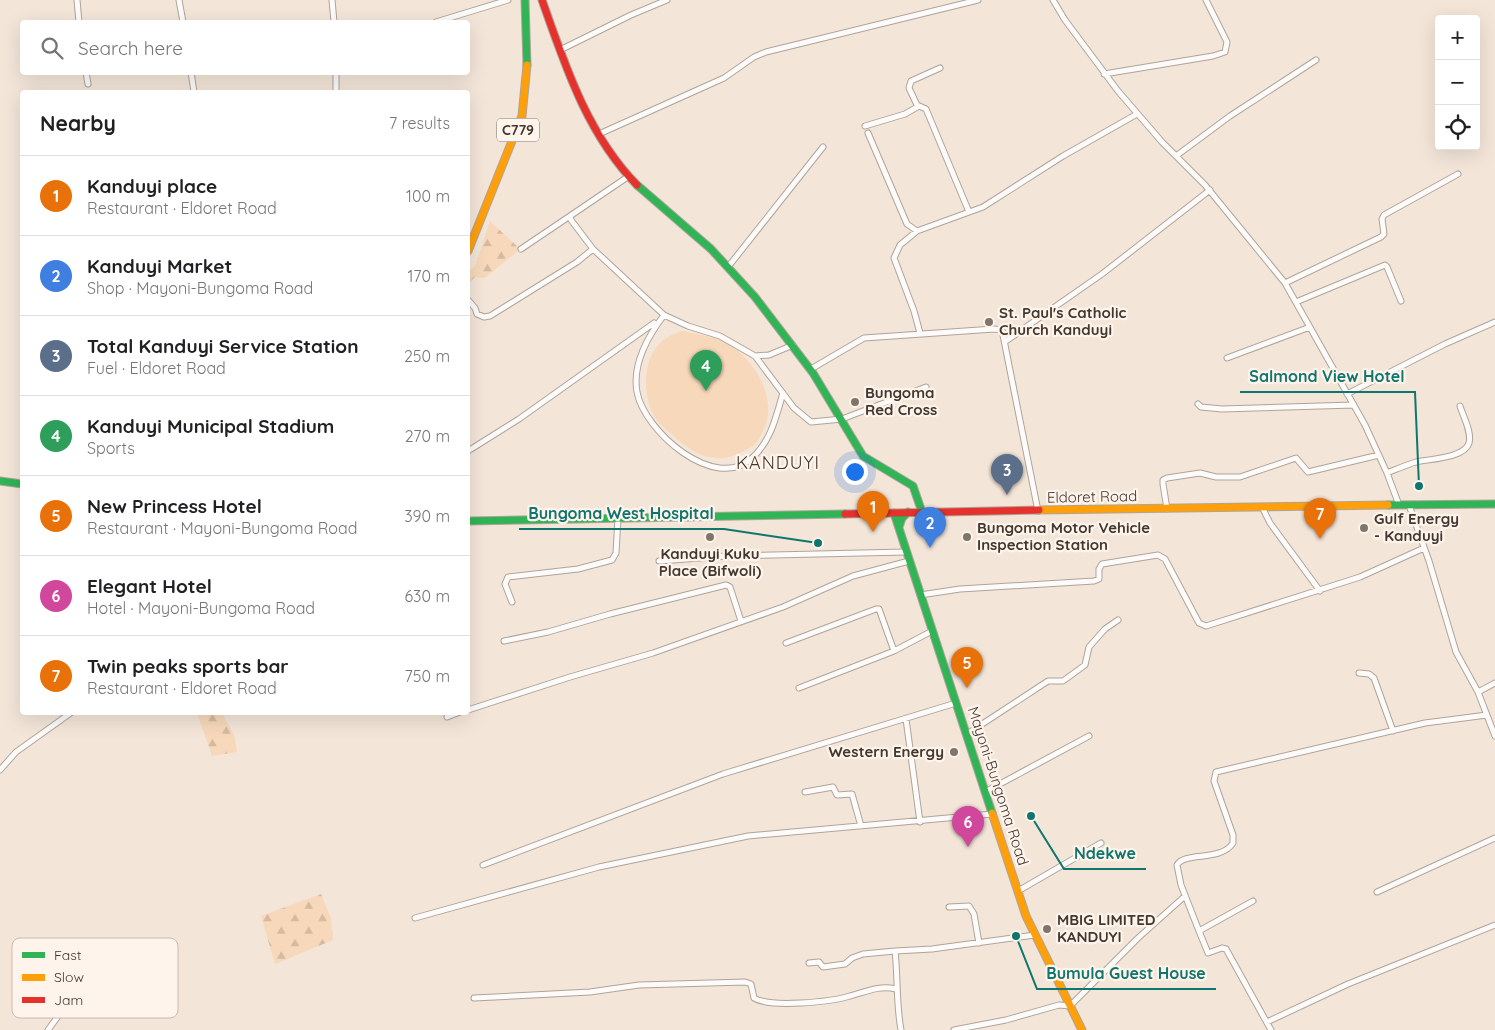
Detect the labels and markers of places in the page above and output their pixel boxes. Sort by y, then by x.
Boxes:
place label: St. Paul's Catholic Church Kanduyi [999,303,1126,339]
marker: St. Paul's Catholic Church Kanduyi [983,316,995,328]
pin: 4 [690,350,722,391]
callout: Salmond View Hotel [1240,361,1415,392]
place label: Bungoma Red Cross [865,383,937,419]
marker: Bungoma Red Cross [849,396,861,408]
pin: 3 [991,454,1023,495]
pin: 1 [857,491,889,532]
callout: Bungoma West Hospital [519,498,724,529]
pin: 7 [1304,498,1336,539]
pin: 2 [914,507,946,548]
place label: Gulf Energy - Kanduyi [1374,509,1459,545]
place label: Bungoma Motor Vehicle Inspection Station [977,518,1150,554]
marker: Gulf Energy - Kanduyi [1358,522,1370,534]
marker: Kanduyi Kuku Place (Bifwoli) [704,531,716,543]
marker: Bungoma Motor Vehicle Inspection Station [961,531,973,543]
place label: Kanduyi Kuku Place (Bifwoli) [659,544,761,580]
pin: 5 [951,647,983,688]
place label: Western Energy [828,742,944,761]
marker: Western Energy [948,746,960,758]
pin: 6 [952,806,984,847]
callout: Ndekwe [1064,838,1146,869]
place label: MBIG LIMITED KANDUYI [1057,910,1156,946]
marker: MBIG LIMITED KANDUYI [1041,923,1053,935]
callout: Bumula Guest House [1037,958,1216,989]

